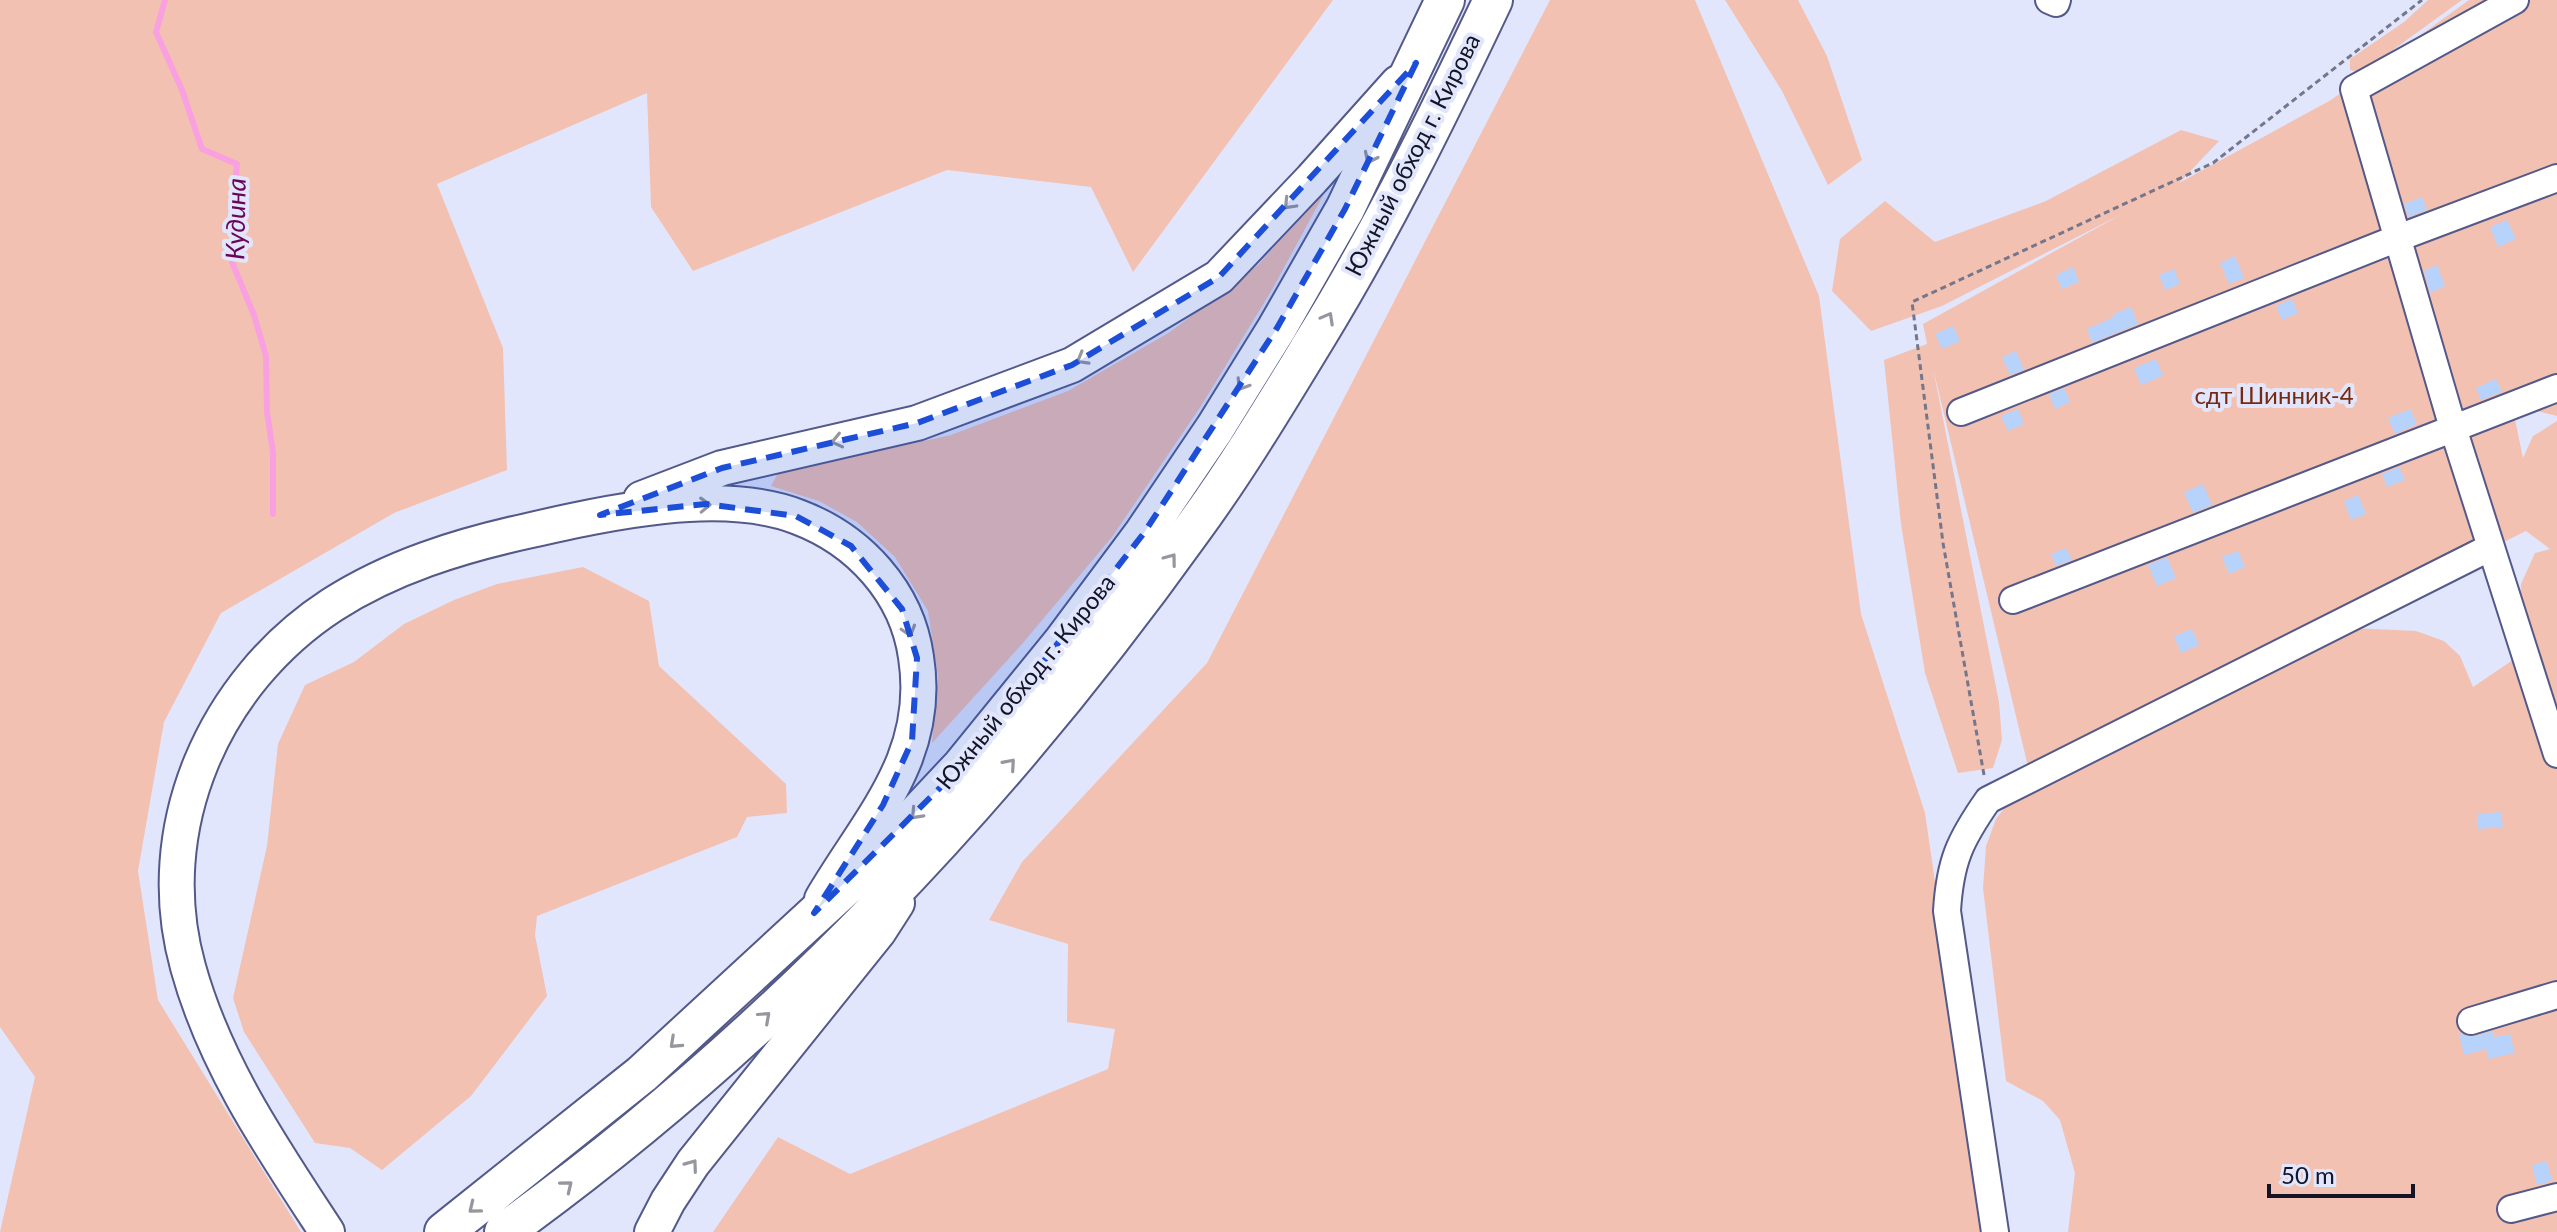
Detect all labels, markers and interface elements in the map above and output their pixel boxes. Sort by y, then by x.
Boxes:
street label: Южный обход г. Кирова [1338,28,1485,280]
one-way arrow [1364,150,1380,165]
water label: Кудина [218,178,252,260]
one-way arrow [1283,195,1298,209]
one-way arrow [1318,312,1333,326]
one-way arrow [1076,349,1091,365]
one-way arrow [1237,376,1252,391]
park label: сдт Шинник-4 [2194,380,2354,409]
one-way arrow [830,432,844,449]
one-way arrow [699,496,712,513]
one-way arrow [1161,554,1175,568]
street label: Южный обход г. Кирова [929,568,1120,794]
one-way arrow [900,623,916,637]
one-way arrow [1000,759,1015,773]
one-way arrow [911,805,926,819]
one-way arrow [755,1012,770,1027]
one-way arrow [670,1033,684,1048]
scale bar [2269,1148,2413,1198]
one-way arrow [682,1160,697,1174]
text: 50 m [2281,1160,2335,1189]
one-way arrow [558,1181,573,1195]
one-way arrow [468,1198,483,1212]

